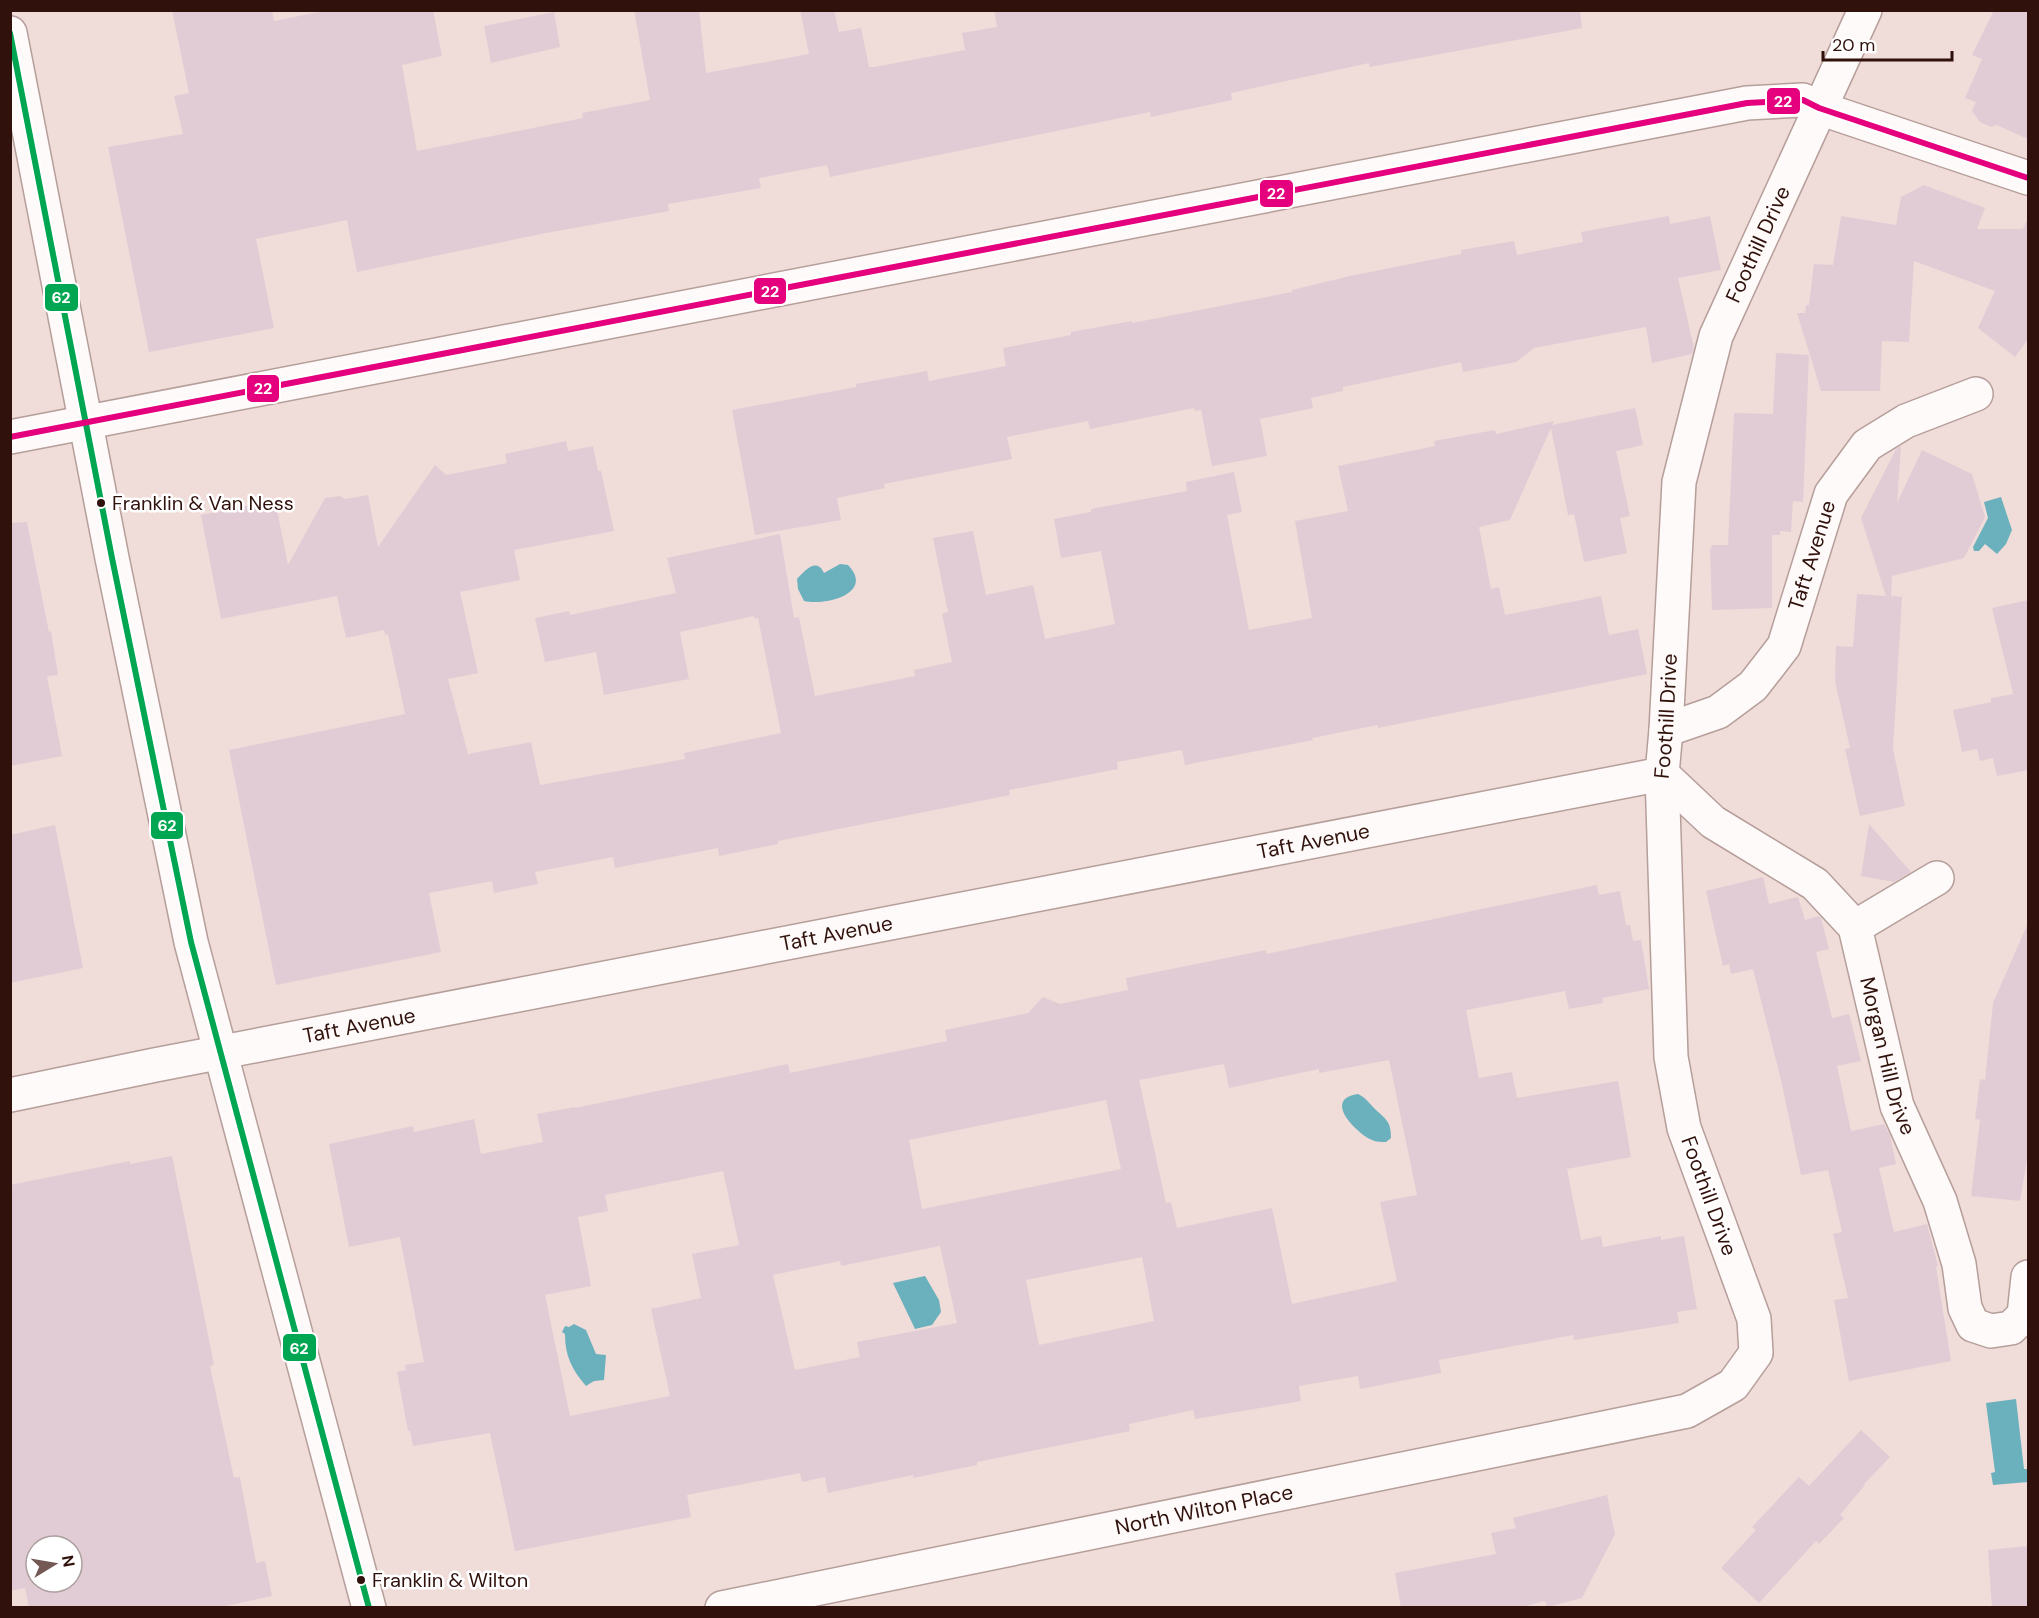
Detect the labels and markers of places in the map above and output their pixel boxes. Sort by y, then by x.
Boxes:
place label: Franklin & Van Ness [112,490,294,516]
marker: Franklin & Van Ness [95,497,107,509]
place label: Franklin & Wilton [372,1567,528,1593]
marker: Franklin & Wilton [355,1574,367,1586]

